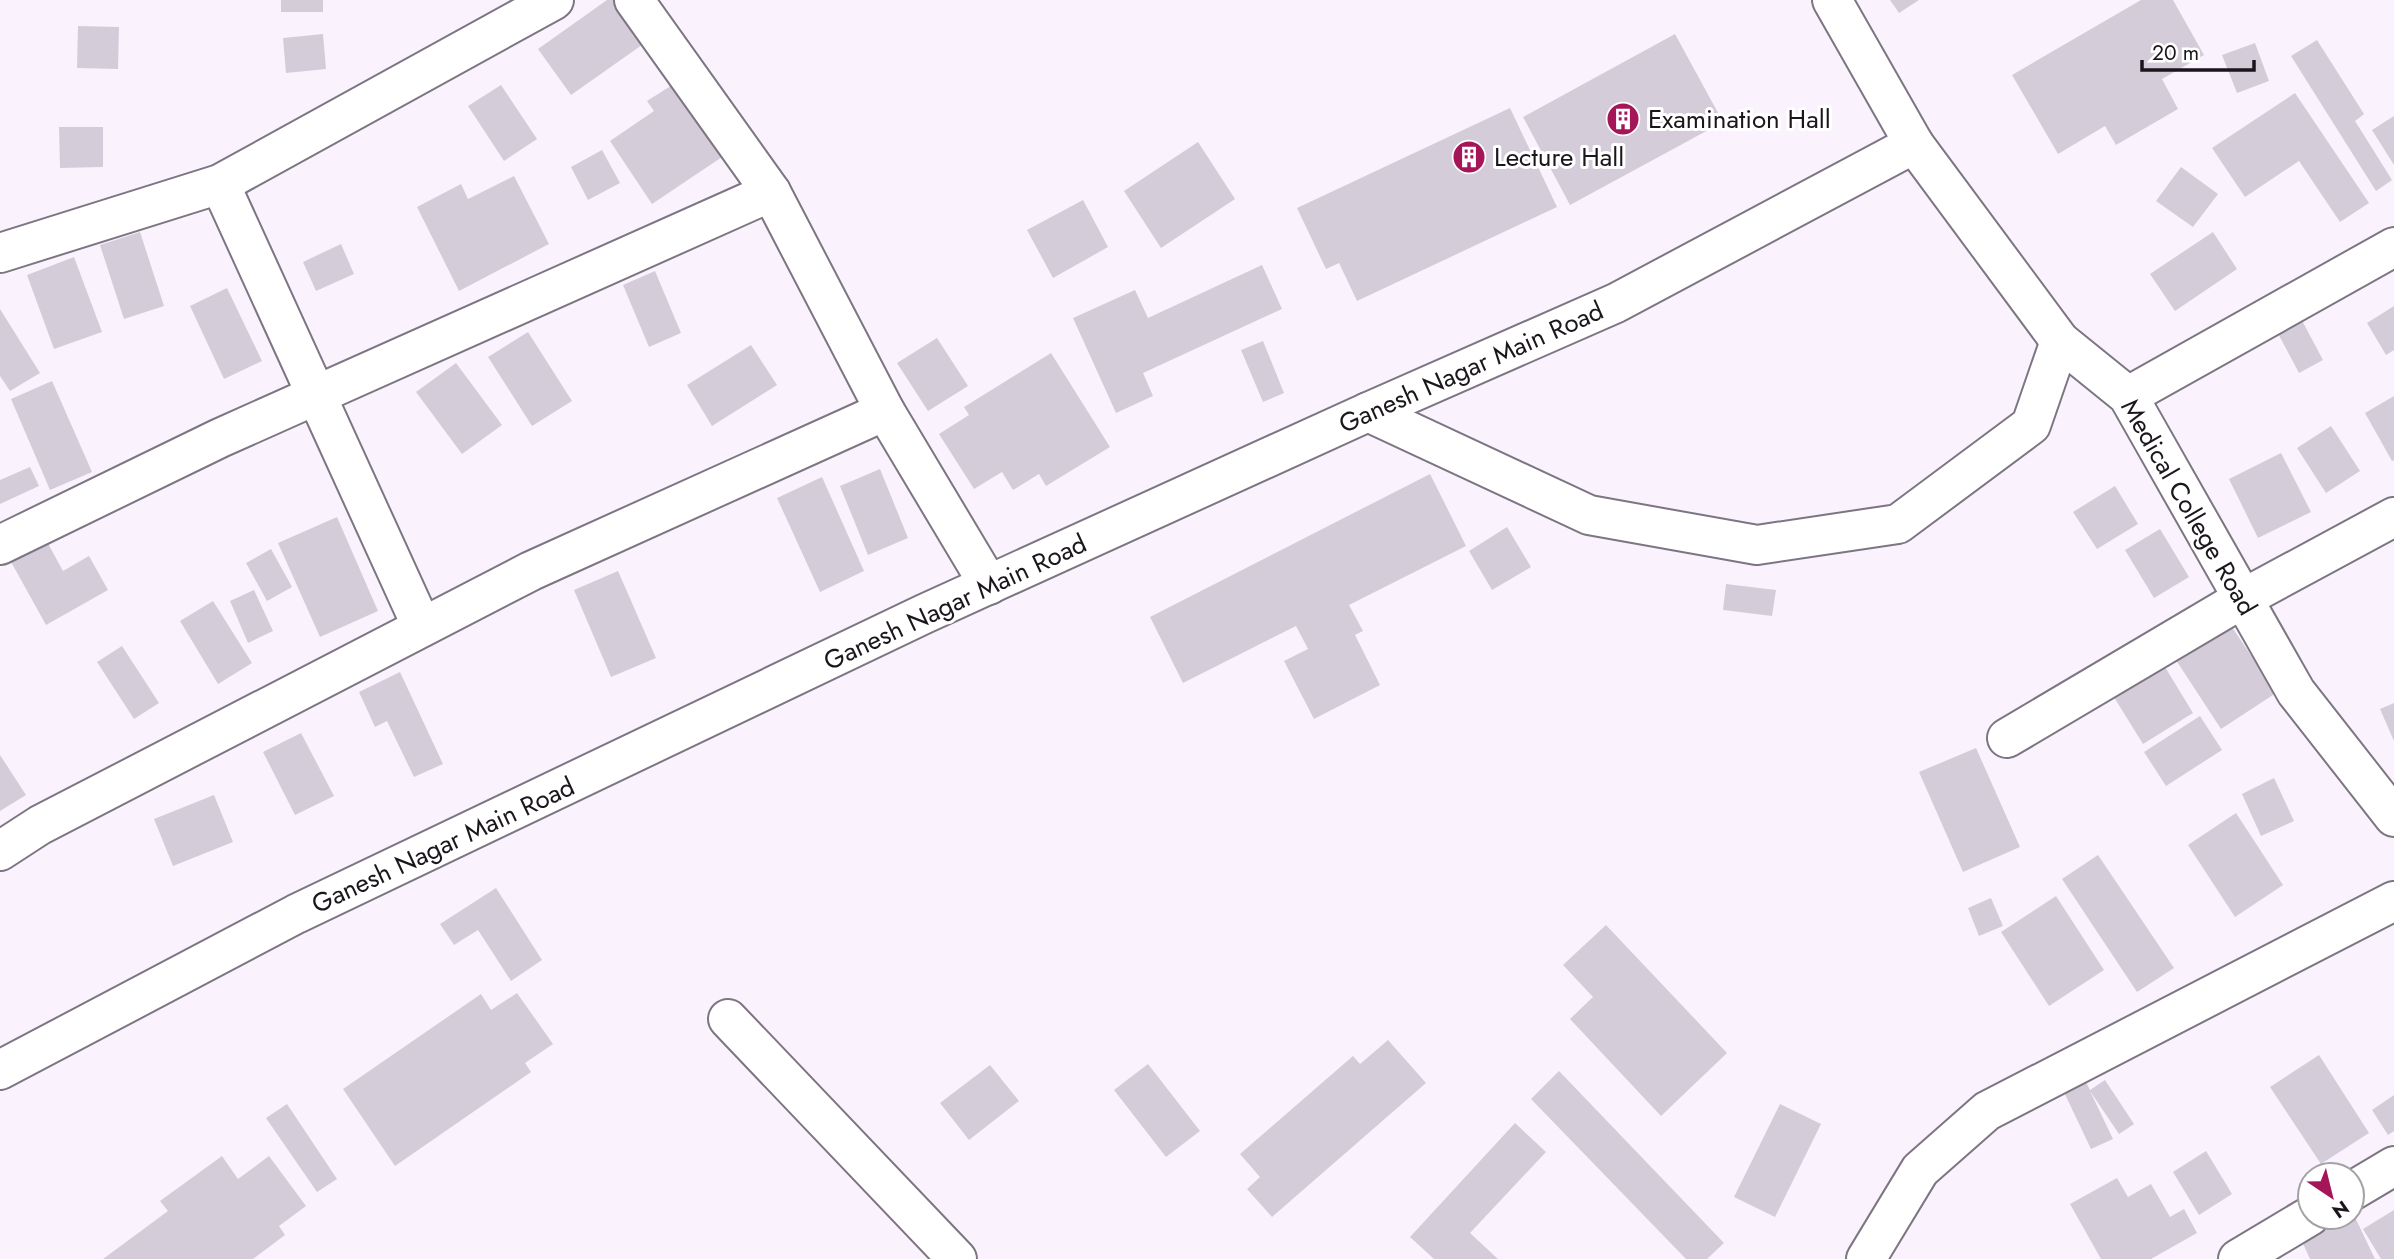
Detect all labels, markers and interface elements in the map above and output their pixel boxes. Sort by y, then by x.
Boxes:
scale bar [2142,28,2254,72]
text: 20 m [2152,38,2199,68]
building icon: Examination Hall [1604,100,1642,138]
place label: Examination Hall [1648,100,1831,138]
building icon: Lecture Hall [1450,138,1488,176]
place label: Lecture Hall [1494,138,1624,176]
street label: Ganesh Nagar Main Road [1333,291,1609,443]
street label: Medical College Road [2111,392,2267,622]
street label: Ganesh Nagar Main Road [817,524,1093,680]
street label: Ganesh Nagar Main Road [305,767,581,923]
north arrow [2296,1161,2366,1231]
text: N [2327,1194,2354,1225]

